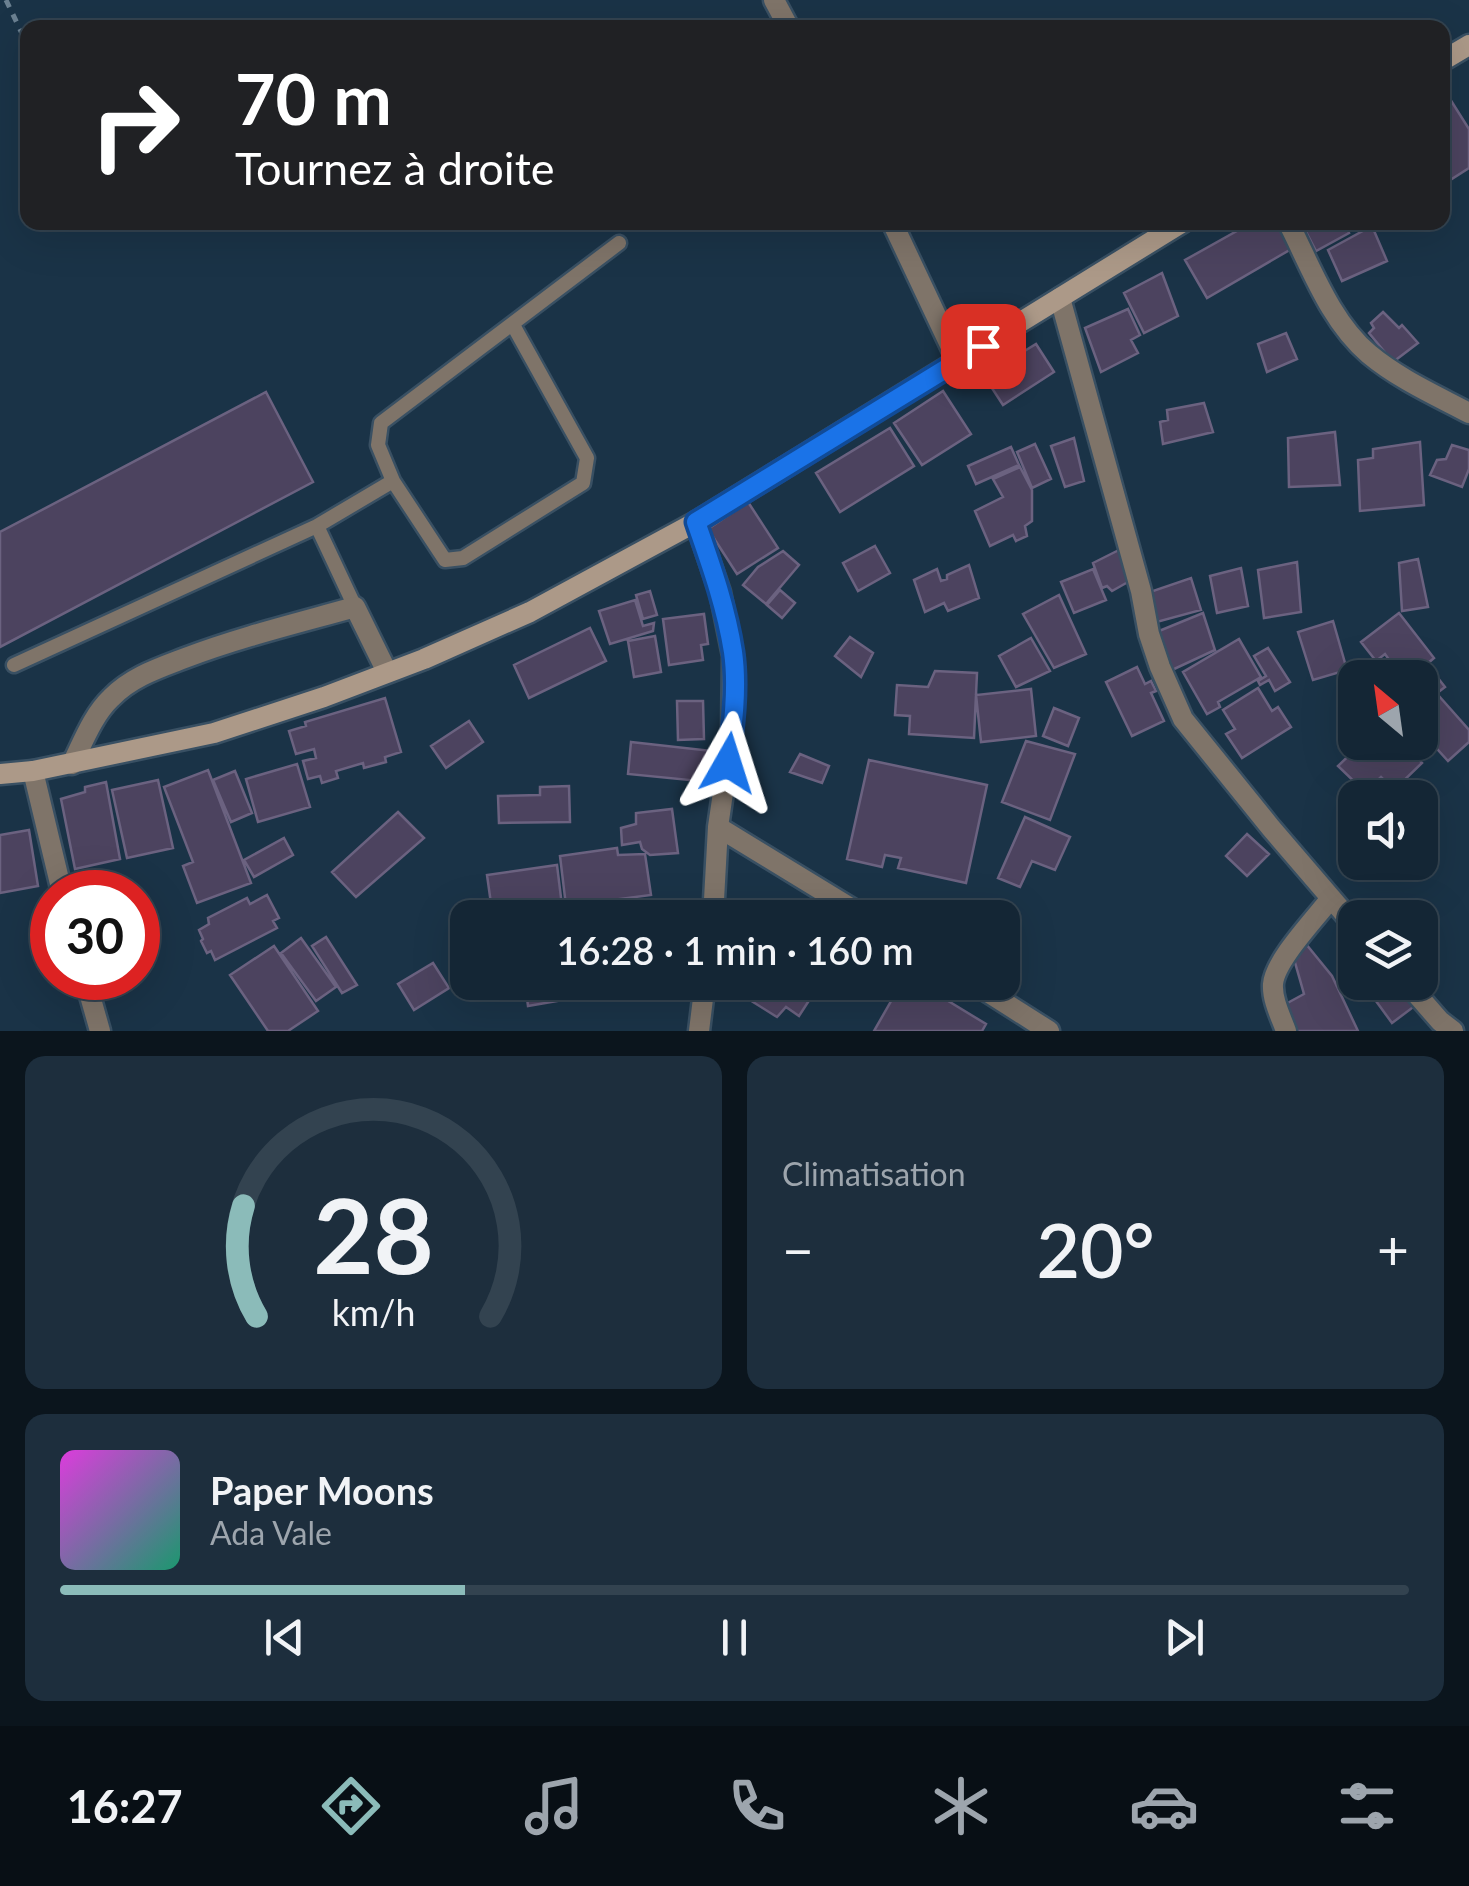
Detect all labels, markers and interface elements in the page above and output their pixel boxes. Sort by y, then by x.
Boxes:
text: 70 m [235,56,392,140]
icon: right [70,60,200,190]
text: Tournez à droite [235,141,554,195]
pin [941,304,1026,389]
icon: arrive [956,319,1011,374]
north arrow [1338,660,1438,760]
map controls [1338,660,1438,1000]
position arrow [676,711,780,815]
button: sound [1338,780,1438,880]
speed limit sign: 30 [30,870,160,1000]
button: layers [1338,900,1438,1000]
text: 16:28 · 1 min · 160 m [557,927,913,973]
text: Climatisation [782,1154,966,1193]
text: 28 [313,1171,434,1296]
text: 20° [1036,1204,1155,1294]
text: − [782,1216,814,1282]
text: + [1377,1216,1409,1282]
text: km/h [332,1291,415,1334]
text: Paper Moons [210,1467,434,1513]
text: Ada Vale [210,1513,332,1552]
icon: previous [257,1610,312,1665]
icon: pause [707,1610,762,1665]
icon: next [1157,1610,1212,1665]
icon: directions [316,1771,386,1841]
icon: music [519,1771,589,1841]
icon: phone [722,1771,792,1841]
icon: climate [926,1771,996,1841]
icon: car [1129,1771,1199,1841]
icon: filters [1332,1771,1402,1841]
text: 16:27 [67,1779,183,1833]

